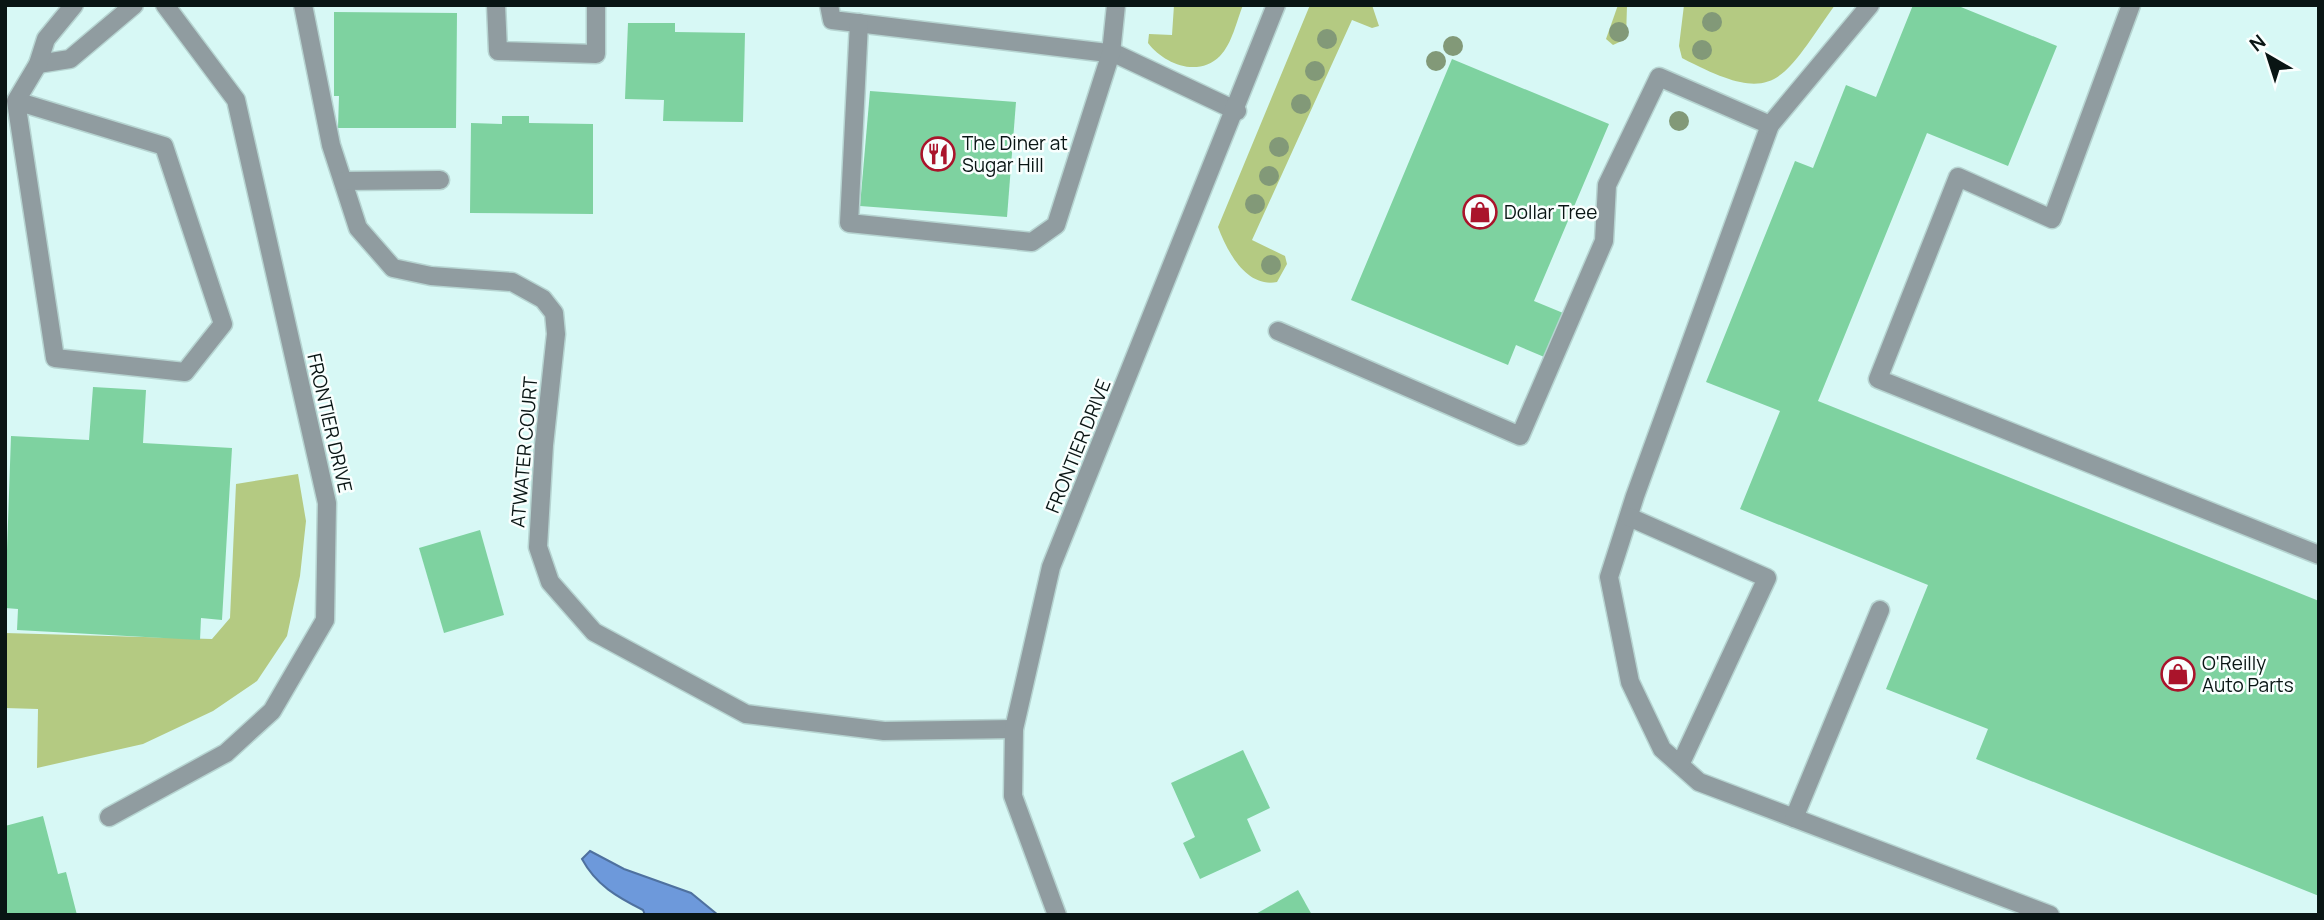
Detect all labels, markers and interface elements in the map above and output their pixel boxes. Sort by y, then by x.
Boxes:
north arrow [2233,21,2303,91]
text: N [2244,28,2271,57]
place label: The Diner at Sugar Hill [962,130,1068,178]
restaurant icon: The Diner at Sugar Hill [919,135,957,173]
shop icon: Dollar Tree [1461,193,1499,231]
place label: Dollar Tree [1504,199,1597,225]
street label: FRONTIER DRIVE [301,351,359,495]
street label: ATWATER COURT [504,375,544,529]
street label: FRONTIER DRIVE [1039,375,1117,517]
place label: O'Reilly Auto Parts [2202,650,2294,698]
shop icon: O'Reilly Auto Parts [2159,655,2197,693]

